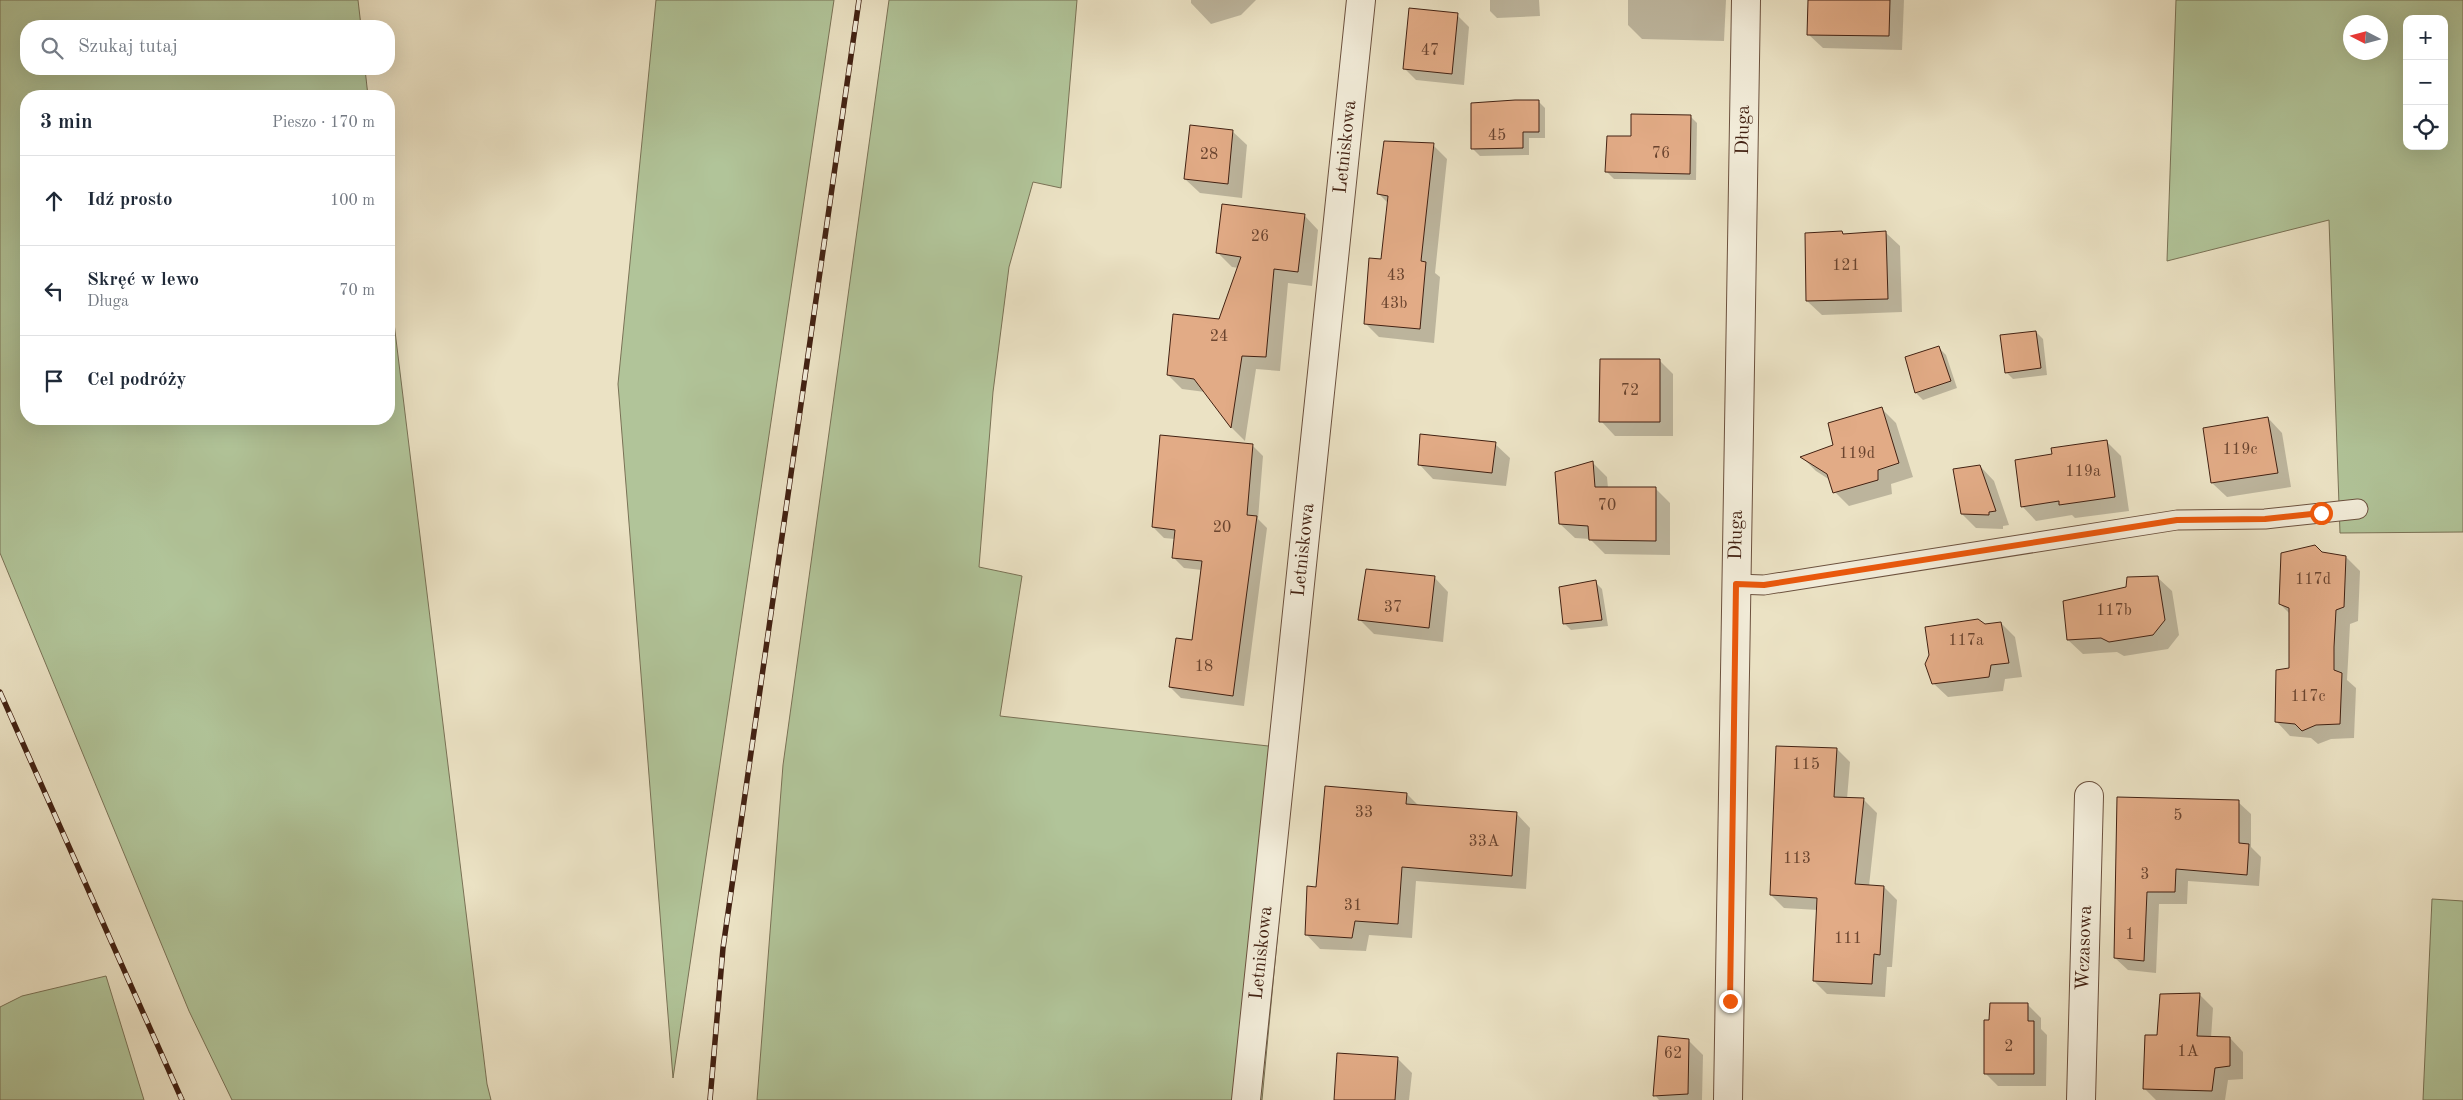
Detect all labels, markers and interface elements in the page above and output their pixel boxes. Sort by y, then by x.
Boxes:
north arrow [2343,15,2388,60]
map controls [2403,15,2448,150]
button: + [2403,15,2448,60]
search box [20,20,395,75]
icon: search [38,34,66,62]
text: Szukaj tutaj [78,38,178,57]
house number: 47 [1421,43,1439,59]
button: − [2403,60,2448,105]
street label: Letniskowa [1332,99,1360,195]
street label: Długa [1734,104,1754,155]
button: locate [2403,105,2448,150]
text: 3 min [40,112,93,133]
text: Pieszo · 170 m [272,115,375,131]
house number: 45 [1488,128,1506,144]
house number: 76 [1652,146,1670,162]
house number: 28 [1200,147,1218,163]
icon: ahead [40,187,68,215]
text: Idź prosto [87,191,172,210]
text: 100 m [330,193,375,209]
house number: 26 [1251,229,1269,245]
house number: 121 [1832,258,1860,274]
house number: 43 [1387,268,1405,284]
text: Skręć w lewo [87,271,199,290]
icon: left [40,277,68,305]
text: 70 m [339,283,375,299]
text: Długa [87,294,129,310]
house number: 43b [1381,296,1407,312]
house number: 24 [1210,329,1228,345]
icon: arrive [40,367,68,395]
text: Cel podróży [87,371,186,390]
house number: 72 [1621,383,1639,399]
house number: 119c [2223,442,2257,458]
house number: 119d [1839,446,1875,462]
house number: 119a [2065,464,2101,480]
house number: 70 [1598,498,1616,514]
street label: Letniskowa [1290,502,1318,598]
route start [2310,502,2333,525]
street label: Długa [1727,509,1747,560]
house number: 20 [1213,520,1231,536]
house number: 117d [2295,572,2331,588]
house number: 37 [1384,600,1402,616]
house number: 117b [2096,603,2132,619]
house number: 117a [1948,633,1984,649]
house number: 18 [1195,659,1213,675]
house number: 117c [2291,689,2325,705]
house number: 115 [1792,757,1820,773]
house number: 33 [1355,805,1373,821]
house number: 5 [2173,808,2183,824]
house number: 33A [1469,834,1499,850]
house number: 113 [1783,851,1811,867]
house number: 3 [2140,867,2150,883]
house number: 31 [1344,898,1362,914]
street label: Wczasowa [2074,904,2096,991]
street label: Letniskowa [1248,905,1276,1001]
house number: 1 [2125,927,2135,943]
house number: 111 [1834,931,1862,947]
route end [1719,990,1742,1013]
house number: 2 [2004,1039,2014,1055]
house number: 1A [2177,1044,2199,1060]
house number: 62 [1664,1046,1682,1062]

